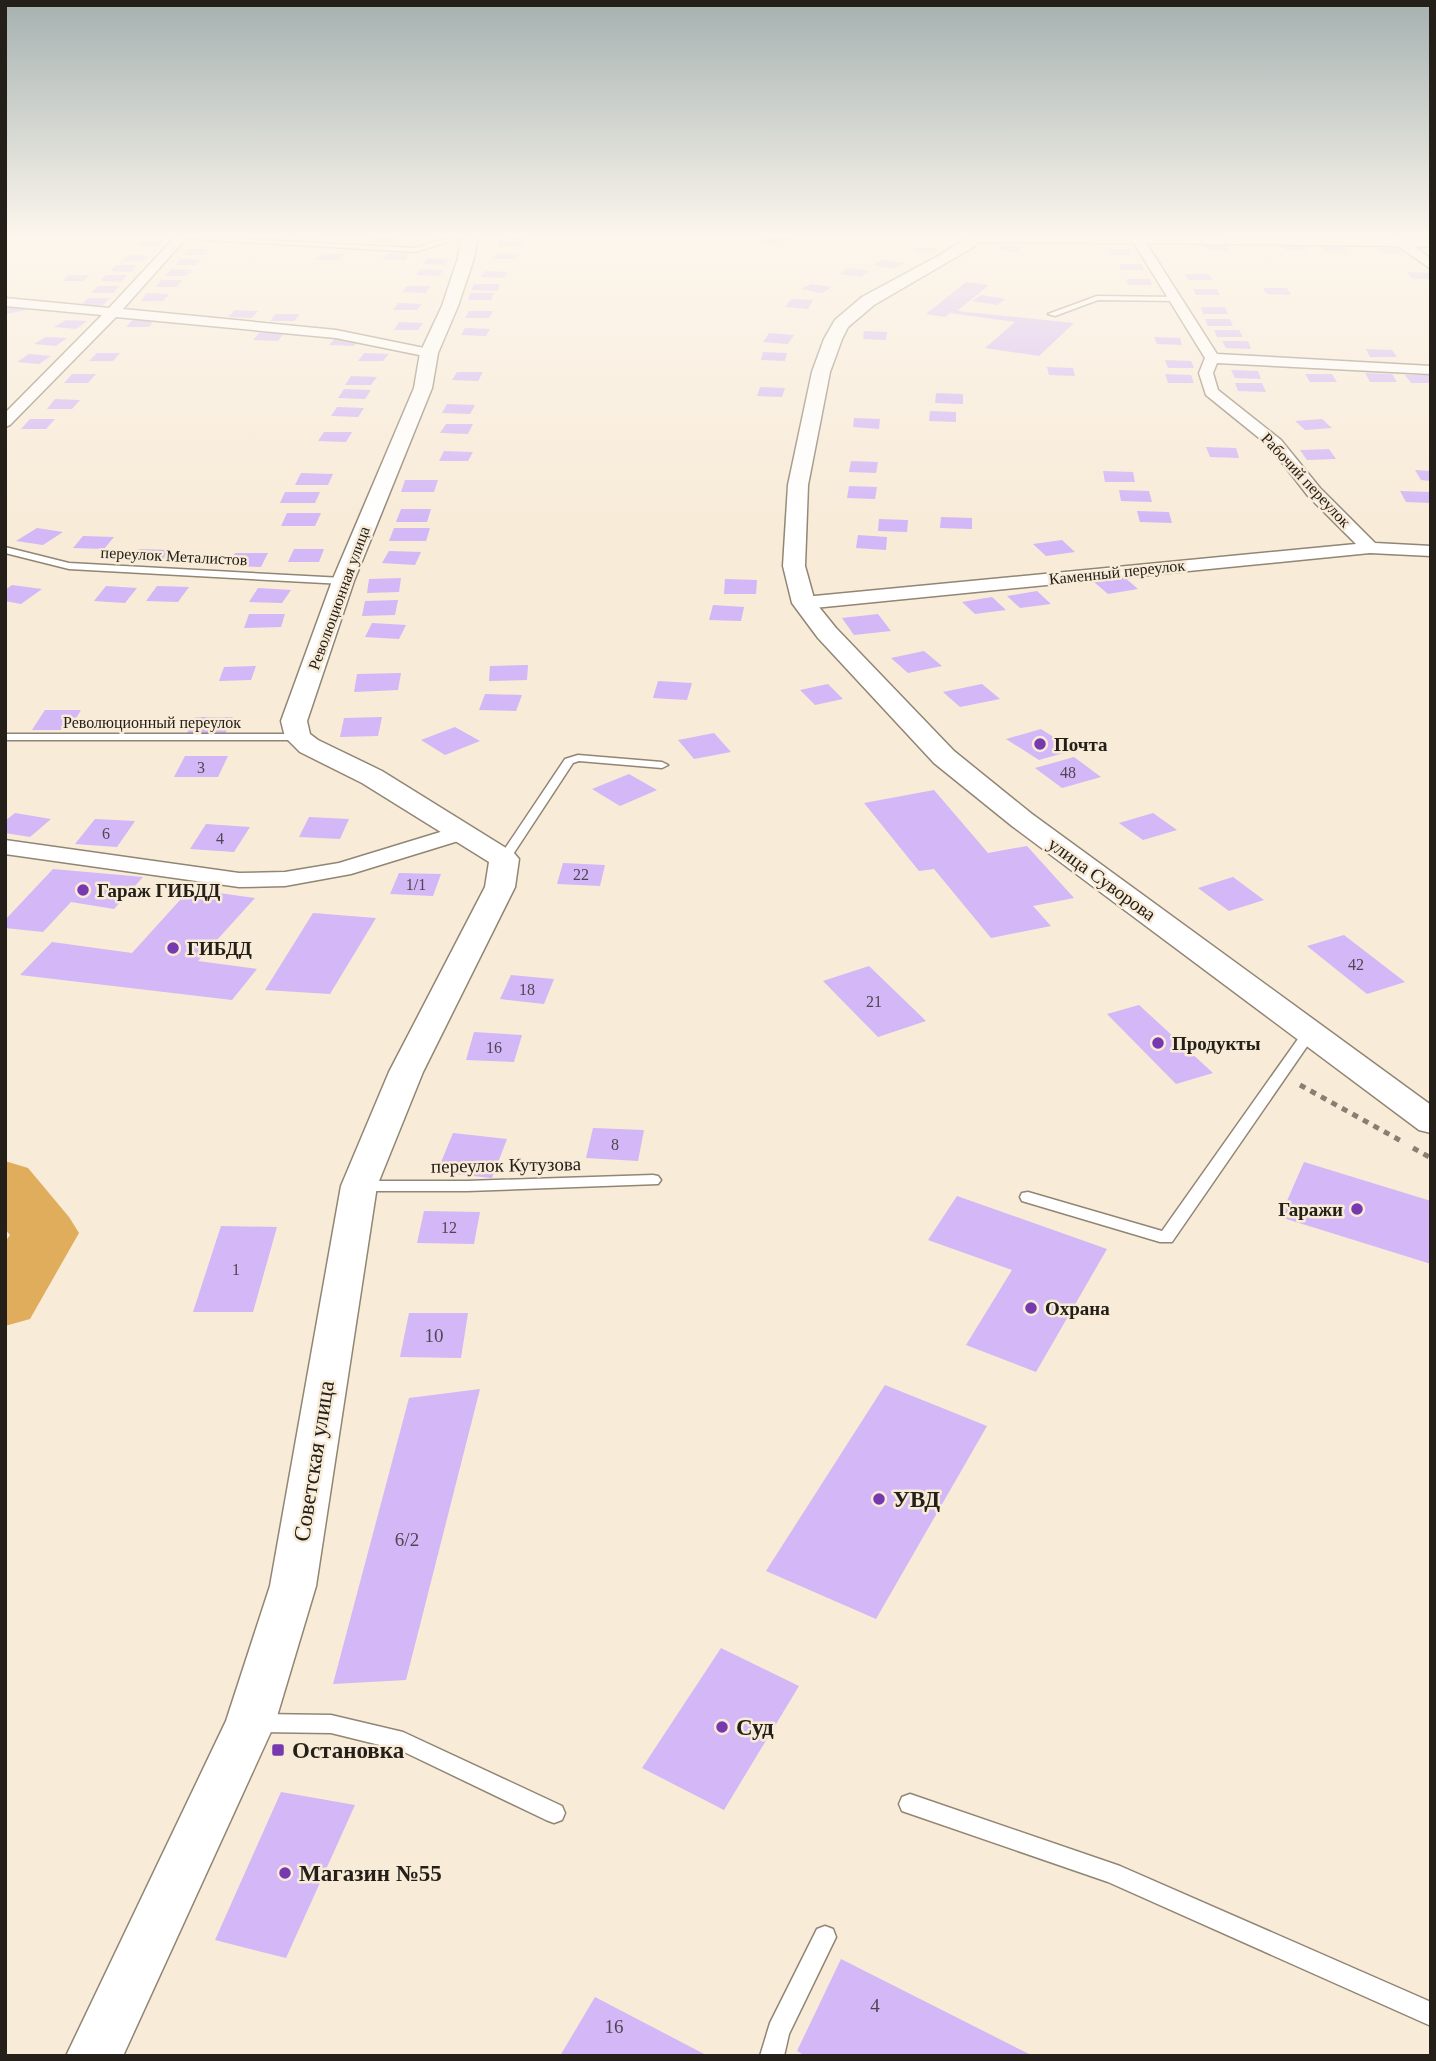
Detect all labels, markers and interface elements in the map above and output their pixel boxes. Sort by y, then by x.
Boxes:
street label: Рабочий переулок [1257,429,1354,531]
street label: Революционная улица [305,524,374,672]
street label: переулок Металистов [100,544,248,569]
street label: Каменный переулок [1048,556,1186,589]
street label: Революционный переулок [63,714,241,732]
place label: Почта [1054,734,1108,755]
marker: Почта [1032,736,1048,752]
house number: 3 [197,759,205,776]
house number: 48 [1060,764,1076,781]
house number: 6 [102,825,110,842]
house number: 4 [216,830,224,847]
street label: улица Суворова [1044,833,1160,925]
house number: 22 [573,866,589,883]
house number: 1/1 [406,876,426,893]
place label: Гараж ГИБДД [97,880,220,901]
marker: Гараж ГИБДД [75,882,91,898]
place label: ГИБДД [187,938,252,959]
marker: ГИБДД [165,940,181,956]
house number: 42 [1348,956,1364,973]
house number: 18 [519,981,535,998]
house number: 21 [866,993,882,1010]
place label: Продукты [1172,1033,1261,1054]
marker: Продукты [1150,1035,1166,1051]
house number: 16 [486,1039,502,1056]
house number: 8 [611,1136,619,1153]
street label: переулок Кутузова [431,1153,582,1177]
place label: Гаражи [1278,1199,1343,1220]
marker: Гаражи [1349,1201,1365,1217]
house number: 12 [441,1219,457,1236]
house number: 1 [232,1261,240,1278]
place label: Охрана [1045,1298,1110,1319]
marker: Охрана [1023,1300,1039,1316]
house number: 10 [425,1325,444,1346]
street label: Советская улица [289,1379,339,1543]
place label: УВД [893,1487,940,1512]
marker: УВД [871,1491,887,1507]
house number: 6/2 [395,1529,419,1550]
place label: Суд [736,1715,774,1740]
marker: Суд [714,1719,730,1735]
place label: Остановка [292,1738,405,1763]
marker: Остановка [270,1742,286,1758]
place label: Магазин №55 [299,1861,442,1886]
marker: Магазин №55 [277,1865,293,1881]
house number: 4 [870,1995,880,2016]
house number: 16 [605,2016,624,2037]

